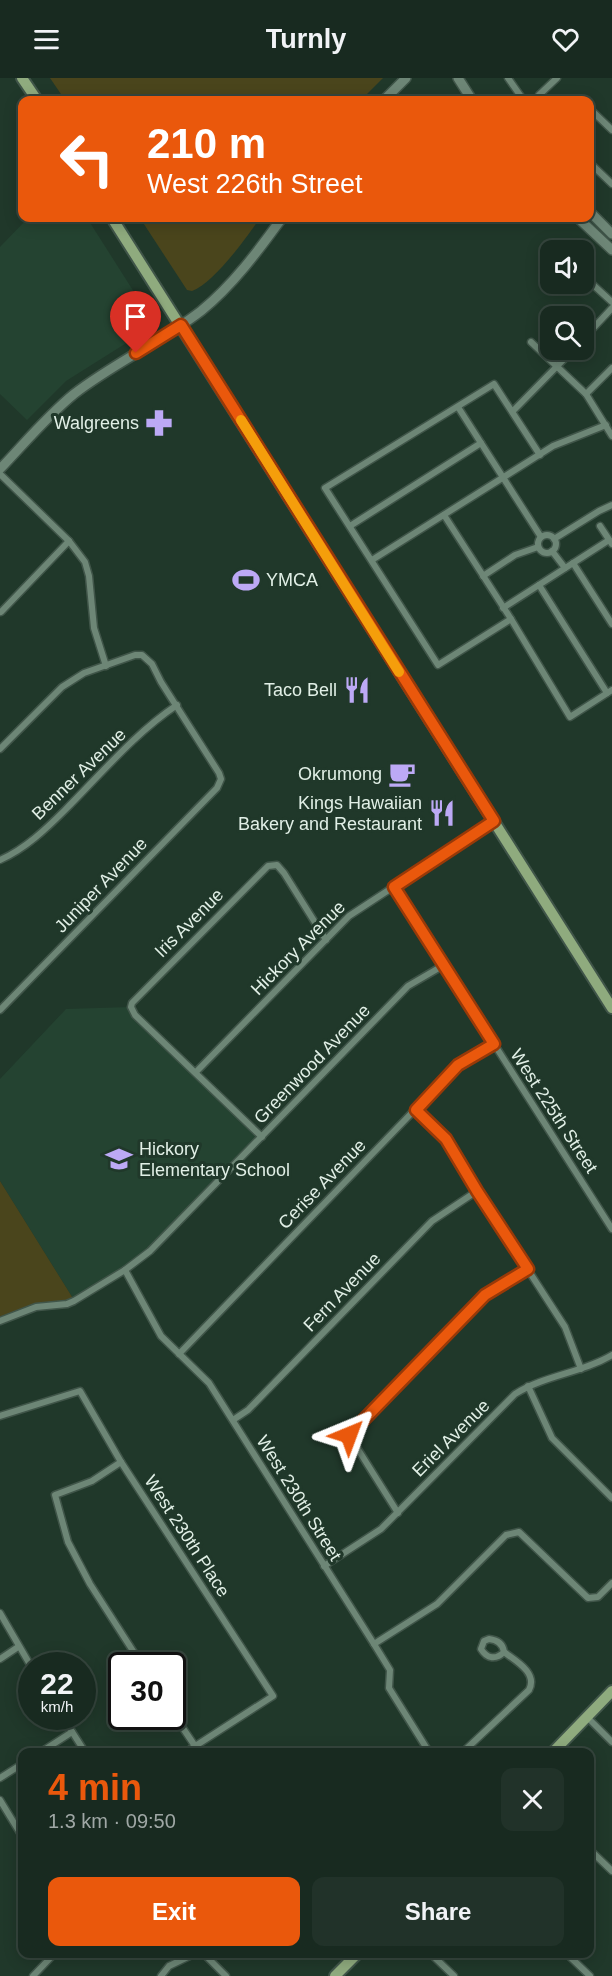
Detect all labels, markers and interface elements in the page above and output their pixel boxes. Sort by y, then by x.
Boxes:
icon: menu [30,23,63,56]
icon: heart [549,23,582,56]
text: Turnly [266,24,346,54]
icon: left [48,120,126,198]
text: 210 m [147,120,266,167]
text: West 226th Street [147,169,363,199]
map controls [540,240,594,360]
button: sound [540,240,594,294]
pin [110,291,161,353]
icon: arrive [119,300,152,333]
button: search [540,306,594,360]
pharmacy icon: Walgreens [144,408,174,438]
place label: Walgreens [54,413,139,433]
sports icon: YMCA [231,565,261,595]
place label: YMCA [266,570,318,590]
restaurant icon: Taco Bell [342,675,372,705]
place label: Taco Bell [264,680,337,700]
street label: Benner Avenue [28,724,130,824]
cafe icon: Okrumong [387,759,417,789]
place label: Okrumong [298,764,382,784]
place label: Kings Hawaiian Bakery and Restaurant [238,793,422,834]
restaurant icon: Kings Hawaiian Bakery and Restaurant [427,798,457,828]
street label: Juniper Avenue [51,834,151,936]
street label: Iris Avenue [151,885,227,961]
street label: Hickory Avenue [247,897,349,999]
street label: Greenwood Avenue [250,1000,374,1128]
street label: West 225th Street [506,1045,602,1177]
street label: Cerise Avenue [274,1135,370,1233]
place label: Hickory Elementary School [139,1139,290,1180]
school or university icon: Hickory Elementary School [104,1144,134,1174]
street label: Fern Avenue [299,1248,385,1336]
street label: Eriel Avenue [408,1395,494,1481]
position arrow [317,1403,381,1467]
street label: West 230th Street [252,1432,346,1564]
street label: West 230th Place [140,1472,234,1600]
speed limit sign: 30 [108,1652,186,1730]
text: 22 [40,1667,74,1700]
text: km/h [41,1698,73,1715]
text: 4 min [48,1767,142,1808]
button: close [501,1768,564,1831]
text: 1.3 km · 09:50 [48,1810,176,1832]
button: Exit [48,1877,300,1946]
button: Share [312,1877,564,1946]

